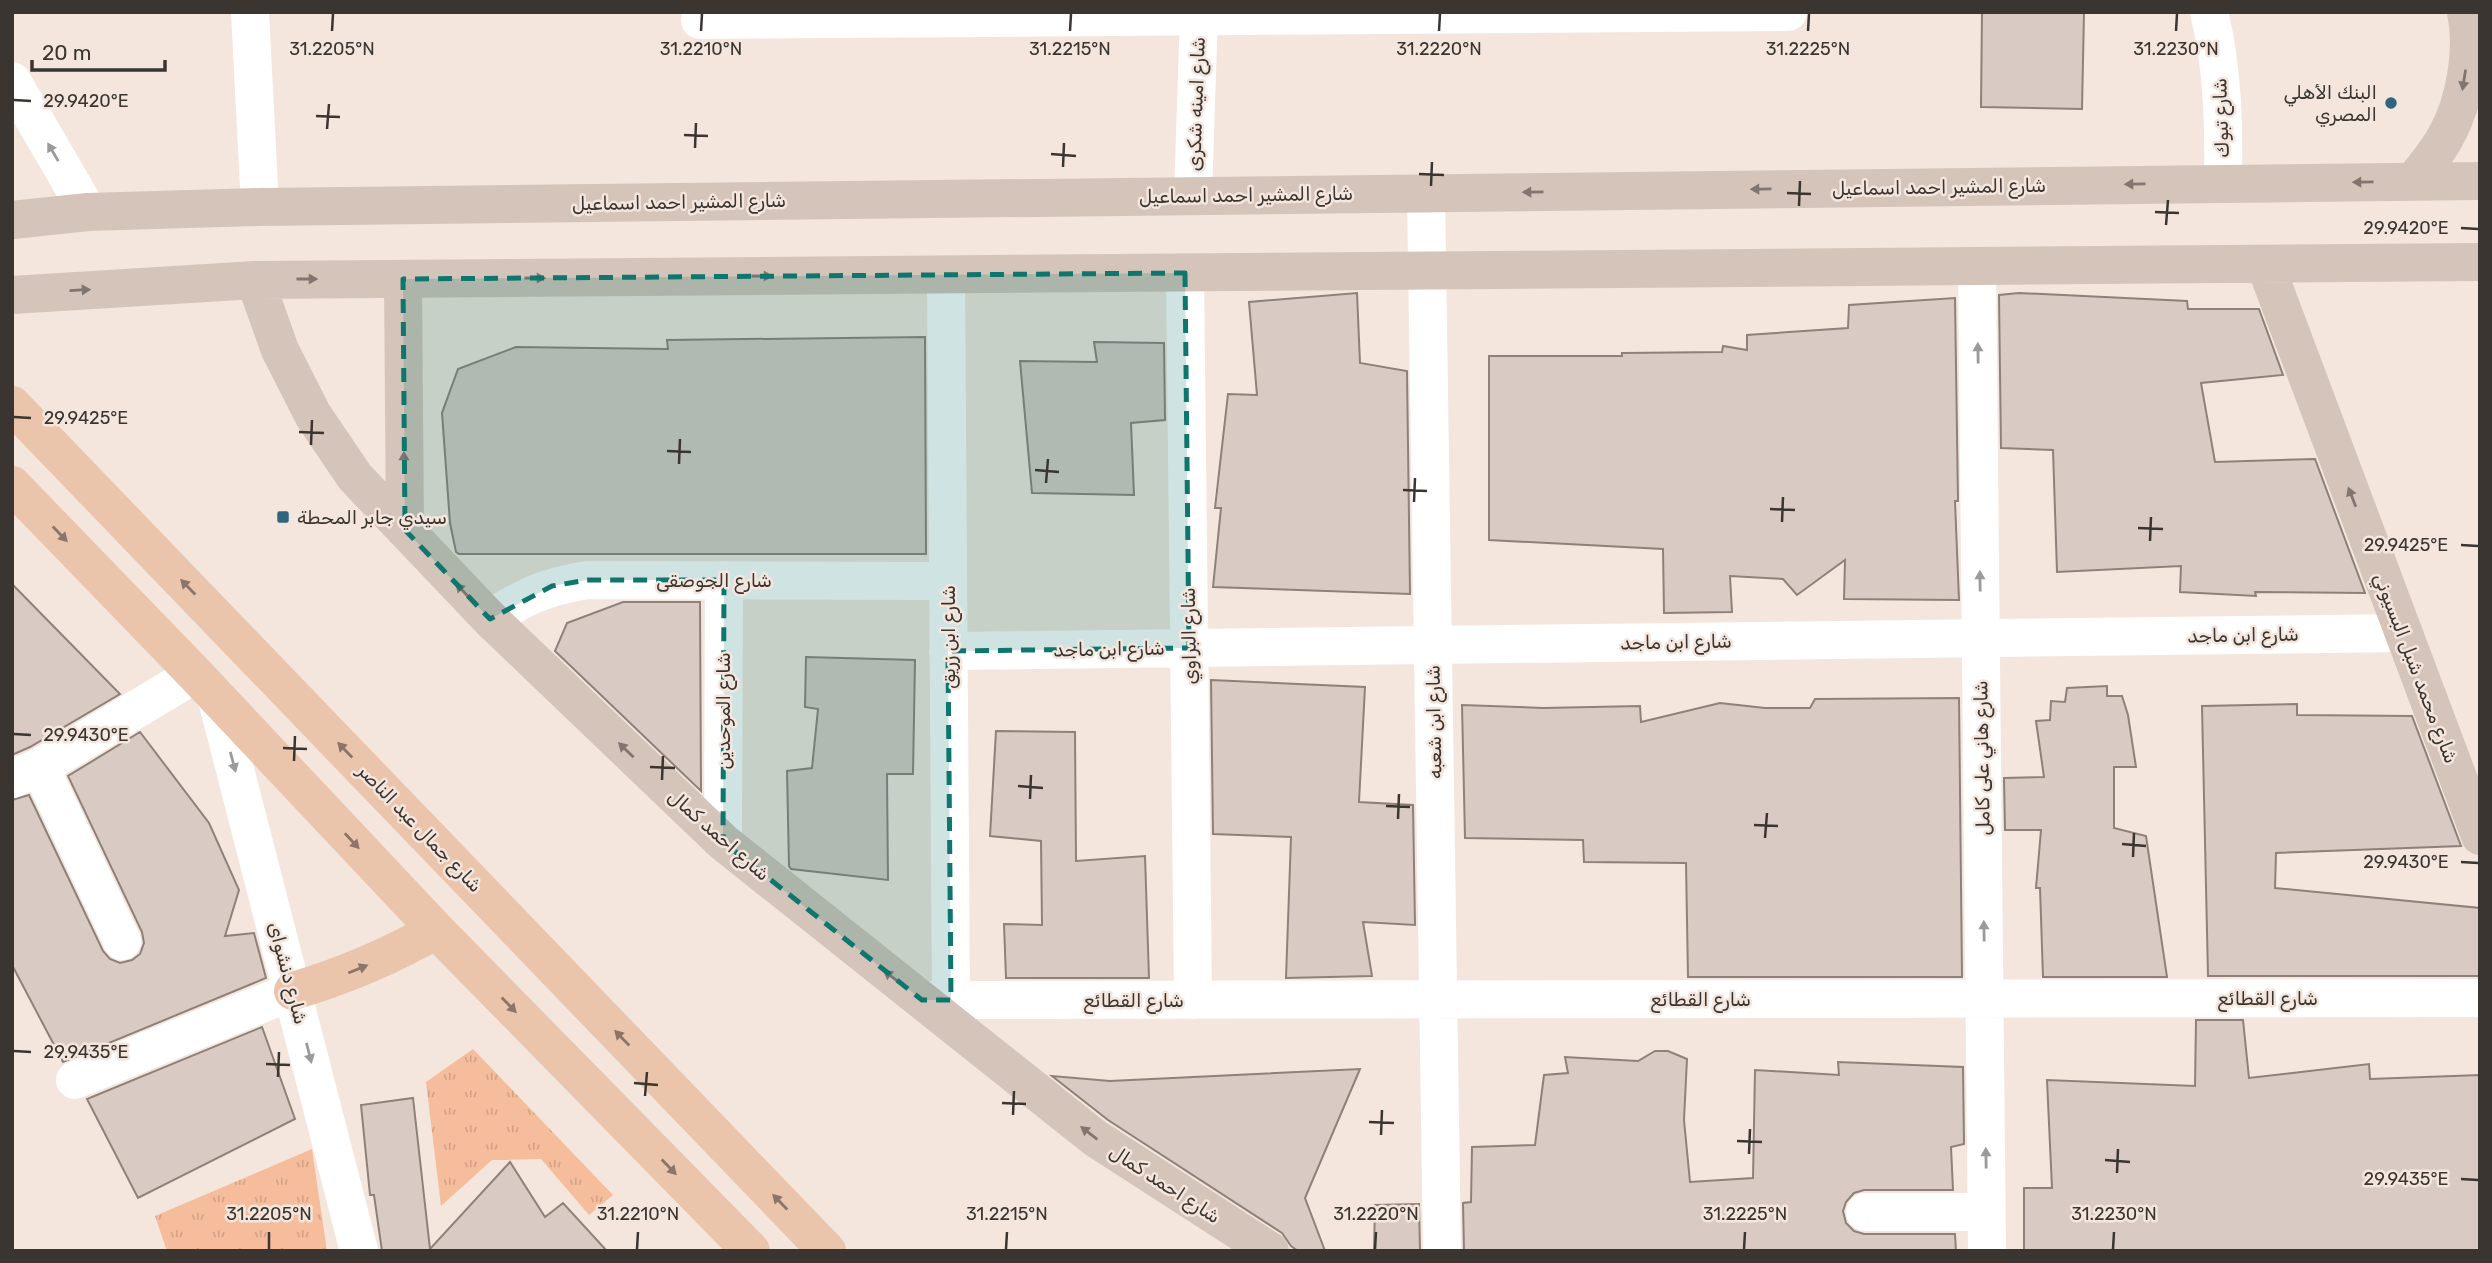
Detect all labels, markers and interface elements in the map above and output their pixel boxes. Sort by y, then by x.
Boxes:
scale bar [32,28,164,72]
street label: شارع امينه شكرى [1182,36,1212,172]
text: 31.2205°N [289,38,375,60]
text: 31.2210°N [660,38,742,60]
text: 31.2215°N [1029,38,1111,60]
text: 31.2220°N [1396,38,1482,60]
text: 31.2225°N [1766,38,1850,60]
text: 31.2230°N [2133,38,2219,60]
text: 20 m [42,40,91,65]
one-way arrow [2458,69,2469,91]
street label: شارع تبوك [2208,78,2236,158]
place label: البنك الأهلي المصري [2284,81,2377,128]
text: 29.9420°E [43,90,129,112]
marker: البنك الأهلي المصري [2383,95,2399,111]
one-way arrow [47,143,60,162]
street label: شارع المشير احمد اسماعيل [1832,174,2046,202]
one-way arrow [2351,176,2373,188]
one-way arrow [2124,179,2146,190]
street label: شارع المشير احمد اسماعيل [1139,182,1353,210]
one-way arrow [1749,183,1771,195]
one-way arrow [1522,186,1544,197]
street label: شارع المشير احمد اسماعيل [572,189,786,217]
text: 29.9420°E [2363,217,2449,239]
one-way arrow [752,270,774,282]
one-way arrow [524,272,546,284]
one-way arrow [297,274,319,285]
one-way arrow [70,284,92,295]
one-way arrow [1972,342,1984,364]
text: 29.9425°E [44,407,128,429]
one-way arrow [399,450,410,472]
one-way arrow [2346,486,2357,507]
place label: سيدي جابر المحطة [297,506,447,531]
marker: سيدي جابر المحطة [275,509,291,525]
one-way arrow [51,525,67,542]
text: 29.9425°E [2364,534,2448,556]
street label: شارع الجوصقى [656,569,772,594]
one-way arrow [1974,569,1986,591]
street label: شارع محمد شبل البسيوني [2366,570,2463,767]
one-way arrow [179,578,196,595]
one-way arrow [455,582,471,600]
street label: شارع ابن زريق [937,585,962,689]
street label: شارع البراوي [1177,587,1203,685]
street label: شارع ابن ماجد [2187,623,2299,649]
street label: شارع ابن ماجد [1620,630,1732,656]
street label: شارع ابن ماجد [1053,637,1165,663]
street label: شارع الموحدين [712,652,737,770]
street label: شارع ابن شعبه [1422,665,1448,779]
street label: شارع هاني على كامل [1969,680,1998,836]
text: 29.9430°E [43,724,129,746]
one-way arrow [337,742,354,759]
one-way arrow [618,742,635,758]
one-way arrow [228,751,239,773]
street label: شارع جمال عبد الناصر [351,758,487,898]
street label: شارع احمد كمال [662,785,775,887]
one-way arrow [343,832,359,849]
text: 29.9430°E [2363,851,2449,873]
street label: شارع دنشواى [261,919,313,1027]
one-way arrow [1978,919,1989,941]
one-way arrow [347,963,368,974]
one-way arrow [884,969,902,984]
street label: شارع القطائع [2218,987,2318,1012]
street label: شارع القطائع [1651,988,1751,1013]
street label: شارع القطائع [1084,989,1184,1014]
one-way arrow [501,996,518,1013]
one-way arrow [615,1030,631,1047]
text: 29.9435°E [44,1041,128,1063]
one-way arrow [304,1043,315,1065]
one-way arrow [1081,1126,1099,1141]
street label: شارع احمد كمال [1104,1140,1225,1230]
one-way arrow [1980,1147,1992,1169]
one-way arrow [660,1158,676,1175]
text: 29.9435°E [2364,1168,2448,1190]
one-way arrow [772,1194,788,1211]
text: 31.2205°N [226,1203,312,1225]
text: 31.2210°N [597,1203,679,1225]
text: 31.2215°N [966,1203,1048,1225]
text: 31.2220°N [1333,1203,1419,1225]
text: 31.2225°N [1703,1203,1787,1225]
text: 31.2230°N [2071,1203,2157,1225]

